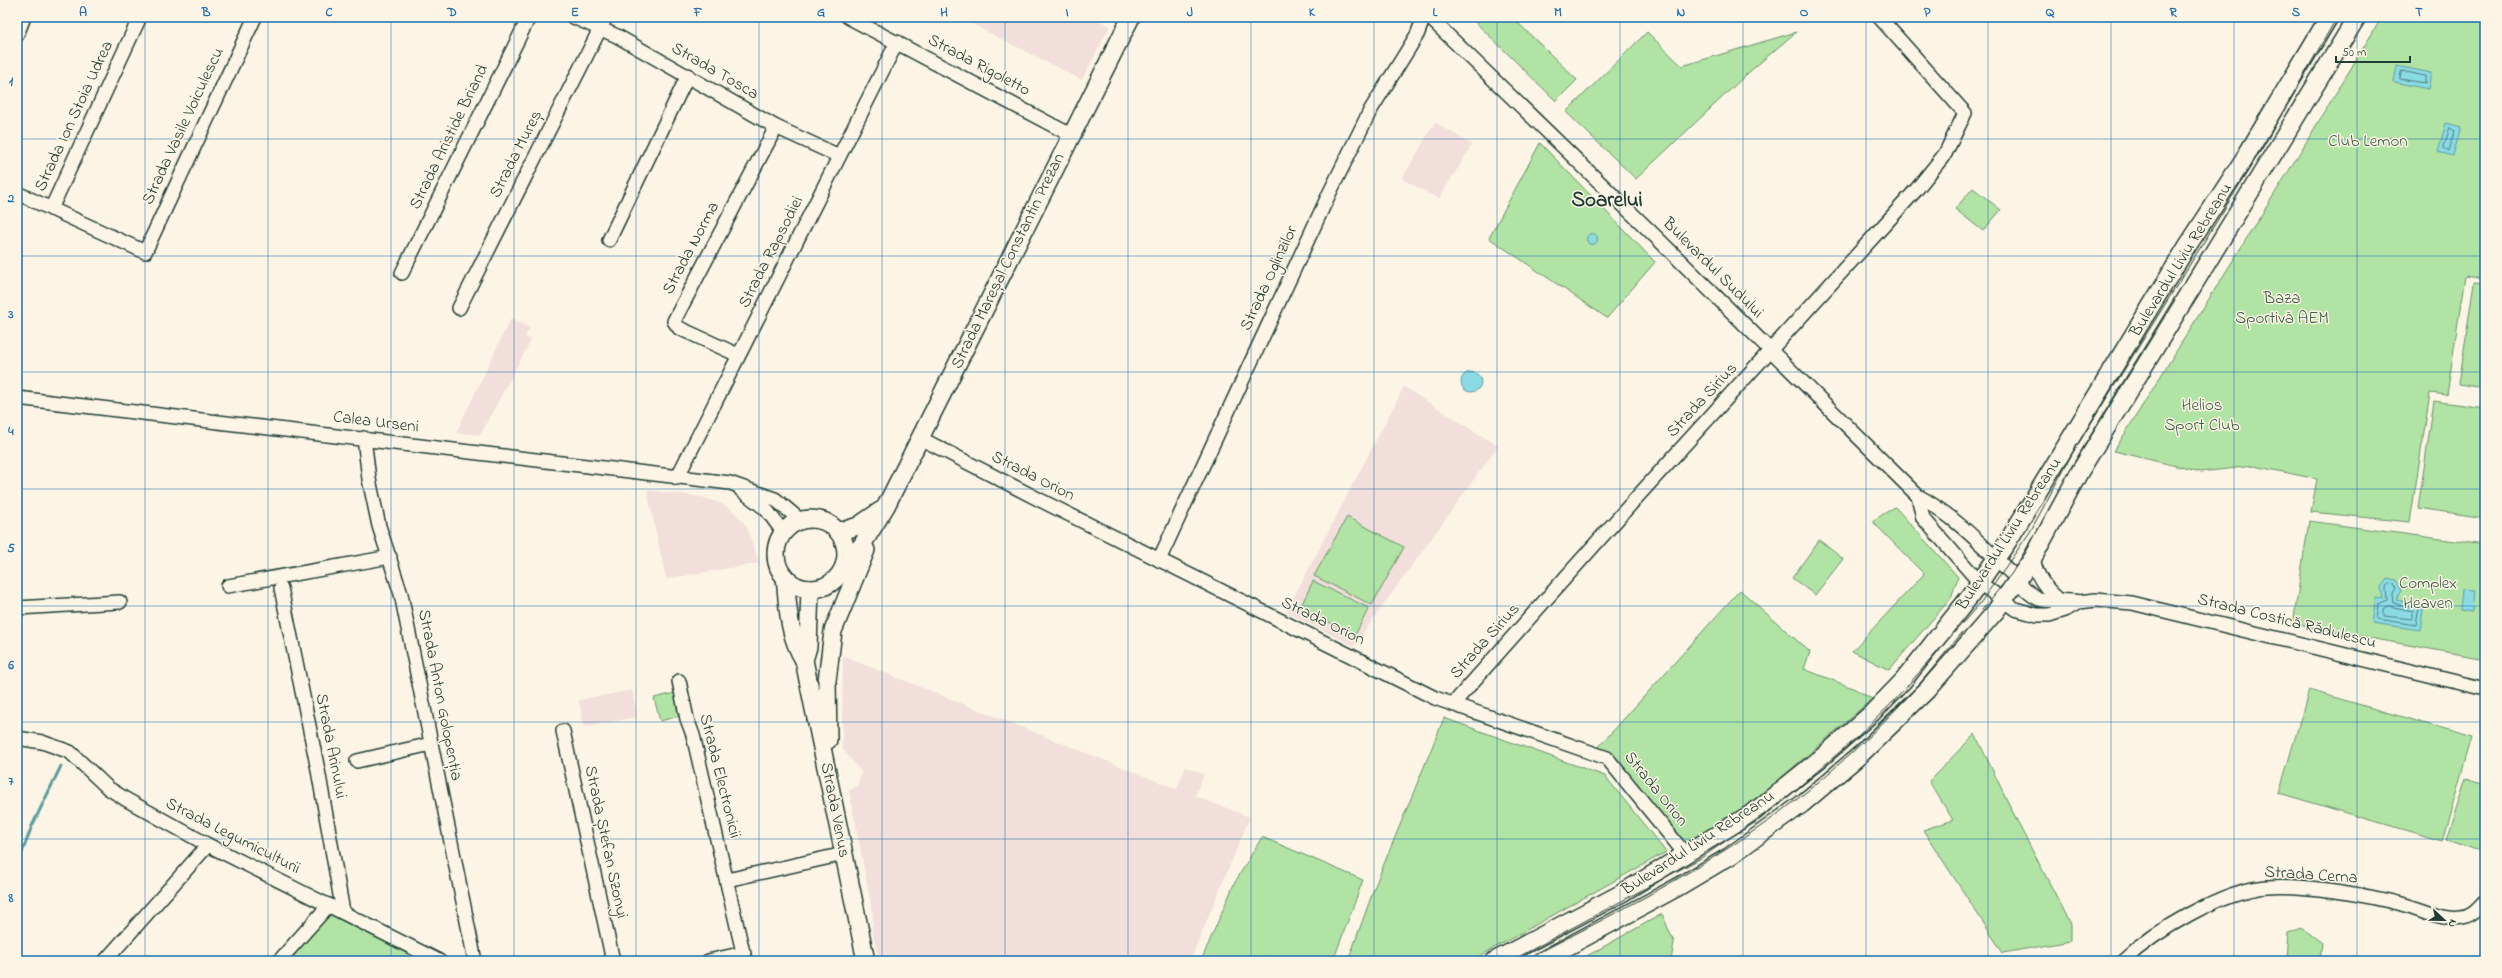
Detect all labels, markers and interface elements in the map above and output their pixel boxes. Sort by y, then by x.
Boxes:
text: A [79,3,87,22]
text: B [201,3,211,22]
text: C [325,3,333,22]
text: D [446,3,457,22]
text: E [571,3,579,22]
text: F [693,3,703,22]
text: G [817,3,825,22]
text: H [940,3,948,22]
text: I [1065,3,1069,22]
text: J [1187,3,1193,22]
text: K [1309,3,1316,22]
text: L [1433,3,1439,22]
text: M [1554,3,1562,22]
text: N [1677,3,1686,22]
text: O [1800,3,1809,22]
text: P [1924,3,1931,22]
text: Q [2046,3,2055,22]
text: R [2168,3,2177,22]
text: S [2292,3,2301,22]
text: T [2415,3,2423,22]
street label: Strada Rigoletto [922,27,1035,104]
street label: Strada Ion Stoia Udrea [28,36,120,196]
street label: Strada Tosca [667,36,763,106]
scale bar [2336,38,2410,64]
street label: Strada Vasile Voiculescu [136,43,230,209]
text: 50 m [2342,44,2366,62]
street label: Strada Aristide Briand [403,60,495,214]
text: 1 [9,72,14,91]
street label: Strada Mureș [483,106,549,202]
park label: Club Lemon [2328,129,2408,154]
street label: Strada Mareșal Constantin Prezan [945,149,1071,373]
street label: Bulevardul Liviu Rebreanu [2123,178,2239,343]
district label: Soarelui [1572,186,1643,216]
text: 2 [7,189,15,208]
street label: Strada Rapsodiei [732,192,810,312]
street label: Strada Norma [656,197,726,299]
street label: Bulevardul Sudului [1656,211,1769,324]
street label: Strada Oglinzilor [1234,221,1306,336]
park label: Baza Sportivă AEM [2235,286,2329,331]
text: 3 [7,305,14,324]
street label: Strada Sirius [1661,357,1743,443]
park label: Helios Sport Club [2164,393,2240,438]
street label: Calea Urseni [332,404,420,440]
text: 4 [7,422,14,441]
street label: Strada Orion [987,444,1079,508]
street label: Bulevardul Liviu Rebreanu [1950,453,2068,616]
text: 5 [7,539,15,558]
park label: Complex Heaven [2399,571,2457,616]
street label: Strada Costică Rădulescu [2195,587,2379,655]
street label: Strada Orion [1277,590,1369,652]
street label: Strada Sirius [1444,597,1526,685]
street label: Strada Anton Golopenția [411,607,469,783]
text: 6 [7,656,14,675]
street label: Strada Arinului [309,691,353,801]
street label: Strada Electronicii [692,711,748,841]
street label: Strada Orion [1618,746,1694,832]
street label: Strada Venus [814,760,856,860]
street label: Strada Ștefan Szonyi [577,763,634,921]
text: 7 [8,772,14,791]
street label: Bulevardul Liviu Rebreanu [1616,784,1779,902]
street label: Strada Legumiculturii [160,791,305,883]
street label: Strada Cerna [2263,859,2359,891]
text: 8 [8,889,14,908]
north arrow [2424,900,2464,940]
text: N [2444,917,2461,930]

